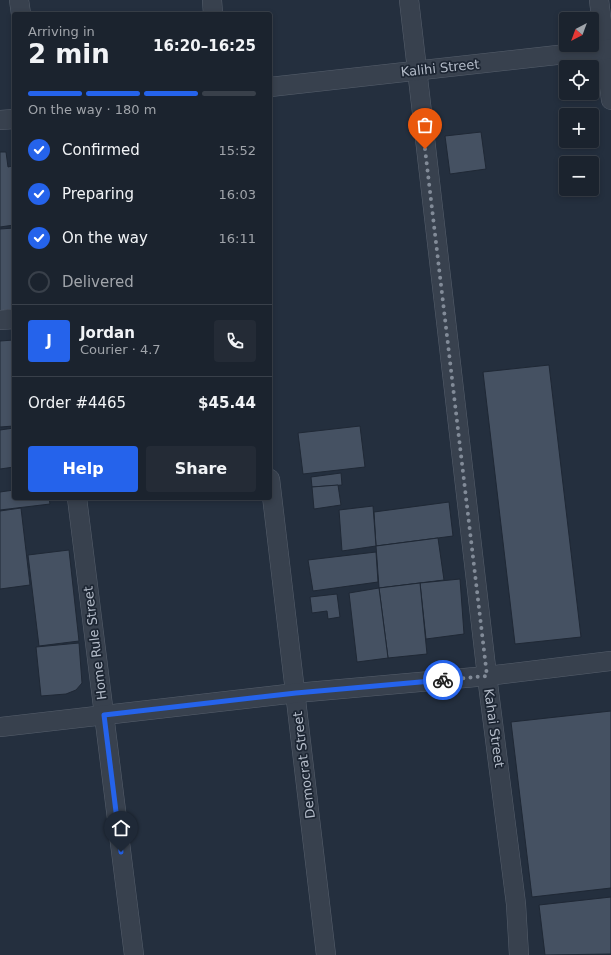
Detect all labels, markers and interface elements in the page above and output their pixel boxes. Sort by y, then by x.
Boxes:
north arrow [559,12,599,52]
map controls [559,12,599,196]
text: Arriving in [28,24,95,39]
text: 16:20–16:25 [153,37,256,55]
text: 2 min [28,39,110,69]
street label: Kalihi Street [400,56,480,80]
button: locate [559,60,599,100]
text: On the way · 180 m [28,102,156,117]
pin [408,108,442,149]
button: + [559,108,599,148]
icon: bag [414,114,436,136]
icon: check [28,139,50,161]
text: Confirmed [62,141,140,159]
text: 15:52 [219,143,256,158]
button: − [559,156,599,196]
icon: check [28,183,50,205]
text: Preparing [62,185,134,203]
text: 16:03 [219,187,256,202]
icon: check [28,227,50,249]
text: On the way [62,229,148,247]
text: 16:11 [219,231,256,246]
text: Delivered [62,273,134,291]
button: phone [214,320,256,362]
text: Jordan [80,324,135,342]
text: J [46,332,52,350]
text: Courier · 4.7 [80,342,161,357]
text: Order #4465 [28,394,126,412]
text: $45.44 [198,394,256,412]
button: Help [28,446,138,492]
button: Share [146,446,256,492]
street label: Home Rule Street [81,585,109,701]
courier [423,660,463,700]
icon: bike [432,669,454,691]
street label: Kahai Street [481,687,507,769]
street label: Democrat Street [290,711,318,819]
pin [104,811,138,852]
icon: home [110,817,132,839]

